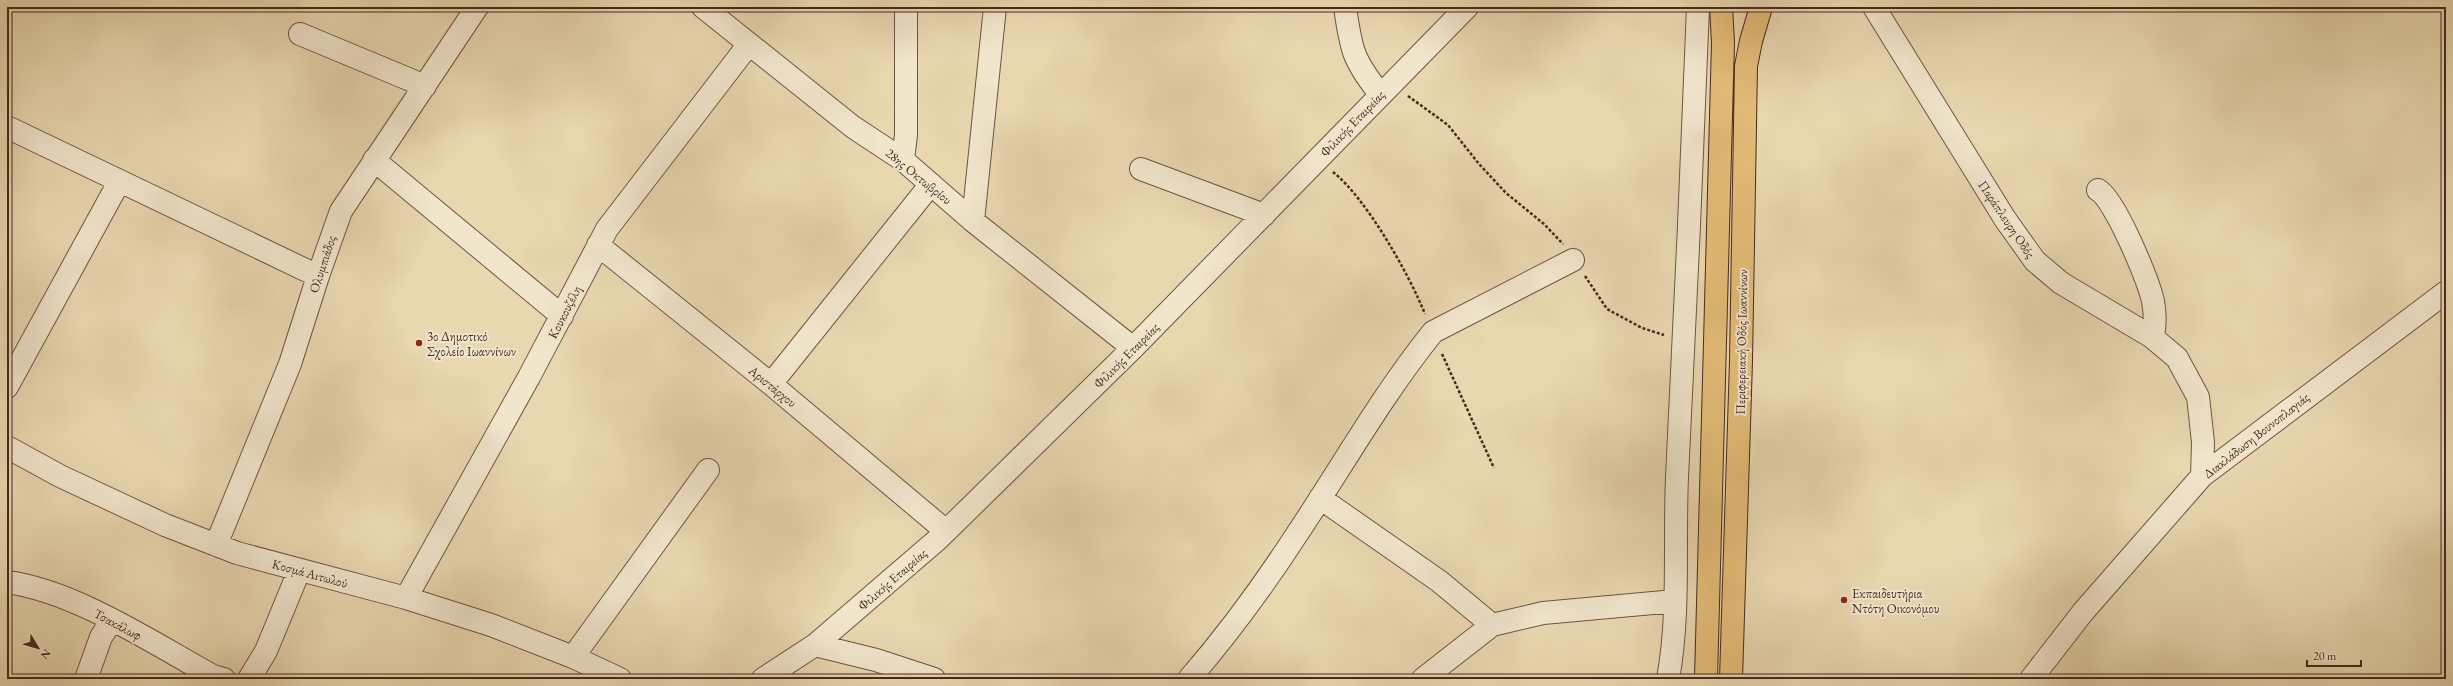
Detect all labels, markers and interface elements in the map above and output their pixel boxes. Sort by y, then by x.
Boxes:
street label: Φιλικής Εταιρείας [1316,86,1389,160]
street label: 28ης Οκτωβρίου [882,145,956,208]
street label: Παράπλευρη Οδός [1974,177,2039,262]
street label: Ολυμπιάδος [305,233,340,295]
street label: Περιφερειακή Οδός Ιωαννίνων [1732,269,1751,415]
street label: Κουκουζέλη [544,283,585,342]
street label: Φιλικής Εταιρείας [1090,319,1163,392]
place label: 3ο Δημοτικό Σχολείο Ιωαννίνων [427,328,516,360]
marker: 3ο Δημοτικό Σχολείο Ιωαννίνων [414,338,424,348]
street label: Αριστάρχου [744,361,801,411]
street label: Διακλάδωση Βουνοπλαγιάς [2200,388,2313,482]
street label: Φιλικής Εταιρείας [854,544,931,614]
street label: Κοσμά Αιτωλού [270,555,350,592]
place label: Εκπαιδευτήρια Ντότη Οικονόμου [1852,585,1940,617]
marker: Εκπαιδευτήρια Ντότη Οικονόμου [1839,595,1849,605]
street label: Τσακάλωφ [91,605,145,644]
north arrow [18,628,58,668]
scale bar [2307,642,2361,668]
text: N [38,646,54,662]
text: 20 m [2313,648,2337,664]

